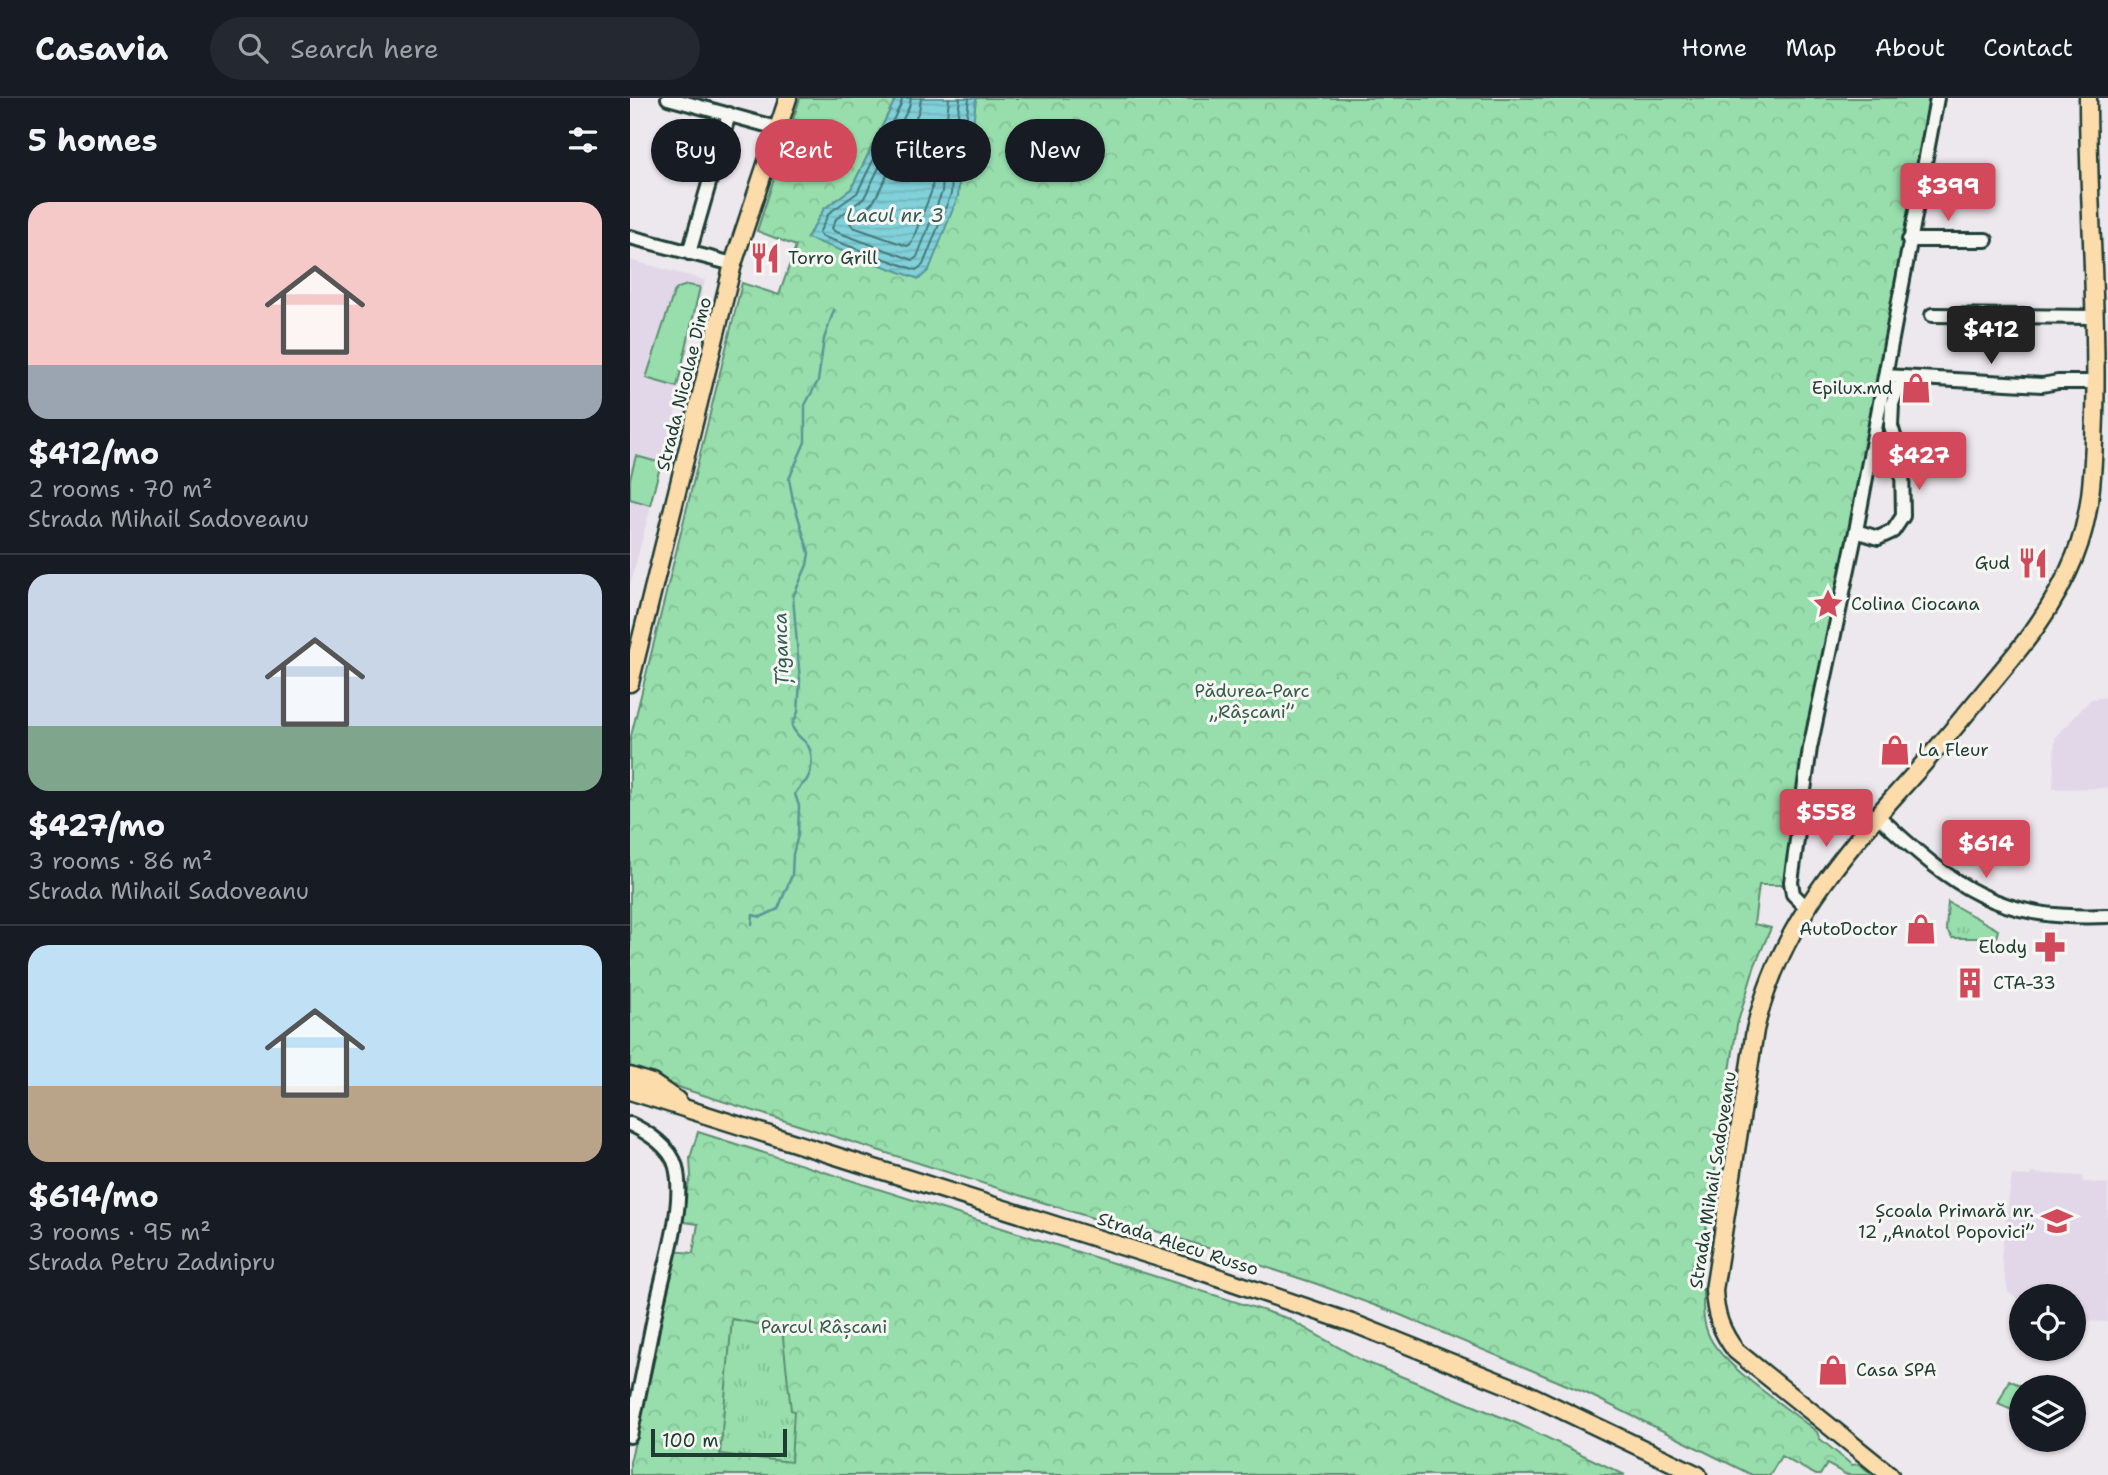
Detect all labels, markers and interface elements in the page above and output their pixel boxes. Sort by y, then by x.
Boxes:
search box [210,17,700,80]
text: Casavia [35,26,168,71]
icon: search [234,29,272,67]
text: Search here [290,31,439,66]
text: Home [1681,32,1747,64]
text: Map [1785,32,1837,64]
text: About [1875,32,1945,64]
text: Contact [1983,32,2073,64]
chip: Buy [651,119,741,182]
chip: Rent [755,119,857,182]
chip: Filters [871,119,991,182]
chip: New [1005,119,1105,182]
text: 5 homes [28,120,158,161]
icon: filters [564,121,602,159]
pin: $399 [1907,164,1989,223]
text: $399 [1916,171,1980,201]
water label: Lacul nr. 3 [846,203,944,228]
restaurant icon: Torro Grill [748,241,782,275]
place label: Torro Grill [788,246,878,270]
icon: home [252,247,378,373]
street label: Strada Nicolae Dimo [651,294,717,474]
pin: $412 [1950,306,2032,366]
text: $412 [1963,314,2019,344]
shop icon: Epilux.md [1899,371,1933,405]
place label: Epilux.md [1812,376,1893,400]
pin: $427 [1878,432,1960,492]
text: $412/mo [28,433,159,474]
text: $427 [1888,440,1950,470]
text: 2 rooms · 70 m² [28,474,213,504]
text: Strada Mihail Sadoveanu [28,504,309,534]
restaurant icon: Gud [2016,546,2050,580]
place label: Gud [1975,551,2010,575]
place icon: Colina Ciocana [1811,587,1845,621]
place label: Colina Ciocana [1851,592,1980,616]
water label: Țîganca [767,612,796,686]
icon: home [252,619,378,745]
park label: Pădurea-Parc „Râșcani” [1195,679,1309,724]
shop icon: La Fleur [1878,733,1912,767]
place label: La Fleur [1918,738,1989,762]
pin: $558 [1785,790,1867,849]
text: $558 [1796,797,1856,827]
text: $427/mo [28,805,165,846]
pin: $614 [1945,820,2027,880]
text: $614 [1958,828,2014,858]
text: 3 rooms · 86 m² [28,846,213,876]
text: Strada Mihail Sadoveanu [28,876,309,906]
shop icon: AutoDoctor [1904,912,1938,946]
place label: AutoDoctor [1799,917,1898,941]
pharmacy icon: Elody [2033,930,2067,964]
place label: Elody [1978,935,2027,959]
building icon: CTA-33 [1953,966,1987,1000]
place label: CTA-33 [1993,971,2056,995]
icon: home [252,990,378,1116]
street label: Strada Mihail Sadoveanu [1684,1070,1742,1290]
text: $614/mo [28,1176,159,1217]
place label: Școala Primară nr. 12 „Anatol Popovici” [1858,1199,2034,1244]
school or university icon: Școala Primară nr. 12 „Anatol Popovici” [2040,1204,2074,1238]
street label: Strada Alecu Russo [1094,1207,1262,1281]
text: 3 rooms · 95 m² [28,1217,211,1247]
text: Strada Petru Zadnipru [28,1247,275,1277]
map controls [2009,1284,2086,1452]
button: locate [2009,1284,2086,1361]
park label: Parcul Râșcani [761,1315,887,1339]
shop icon: Casa SPA [1816,1353,1850,1387]
place label: Casa SPA [1856,1358,1937,1382]
button: layers [2009,1375,2086,1452]
scale bar [651,1426,788,1458]
text: 100 m [662,1428,719,1453]

